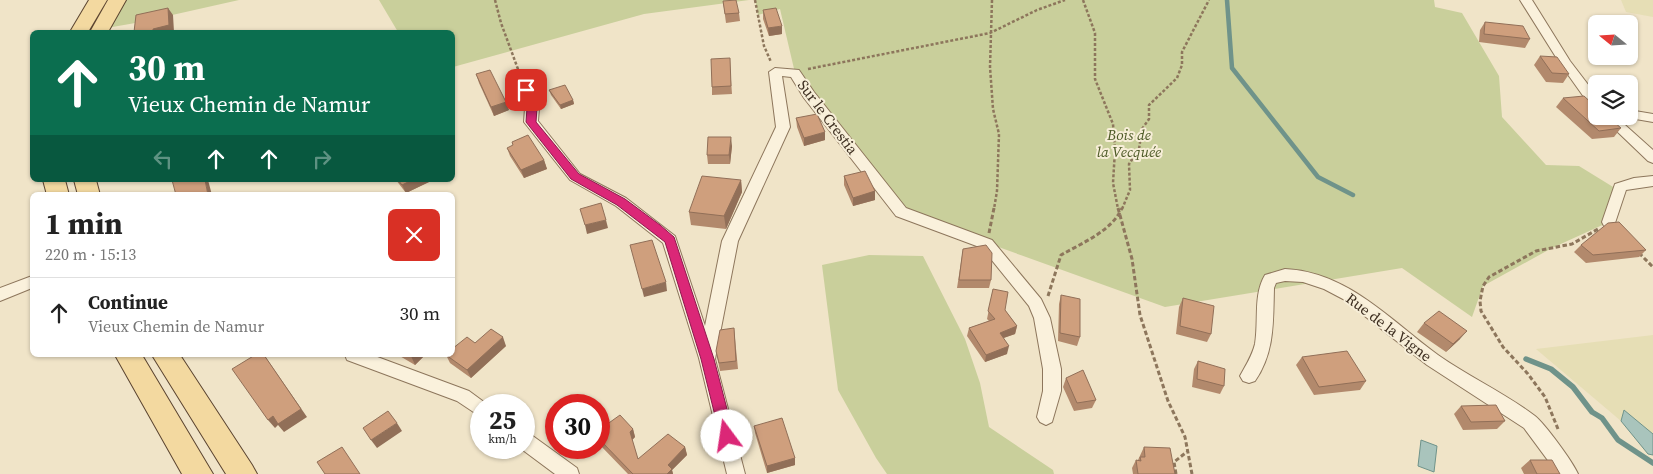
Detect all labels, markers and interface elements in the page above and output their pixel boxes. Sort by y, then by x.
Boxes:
north arrow [1588,15,1638,65]
map controls [1588,15,1638,125]
text: 30 m [128,44,205,92]
icon: ahead [45,50,110,115]
pin [505,69,547,111]
street label: Sur le Crestia [793,75,863,159]
button: layers [1588,75,1638,125]
icon: arrive [512,76,540,104]
text: Vieux Chemin de Namur [128,89,370,119]
park label: Bois de la Vecquée [1097,124,1161,162]
icon: left [149,145,177,173]
icon: ahead [202,145,230,173]
icon: ahead [255,145,283,173]
icon: right [308,145,336,173]
text: 1 min [45,203,123,244]
button: close [388,209,440,261]
text: 220 m · 15:13 [45,243,136,265]
street label: Rue de la Vigne [1342,288,1437,366]
text: Continue [88,289,168,315]
icon: ahead [45,299,73,327]
text: 30 m [399,300,440,326]
text: Vieux Chemin de Namur [88,315,264,337]
speed limit sign: 30 [545,394,610,459]
text: 25 [489,403,516,437]
position arrow [700,409,752,461]
text: km/h [488,431,517,447]

